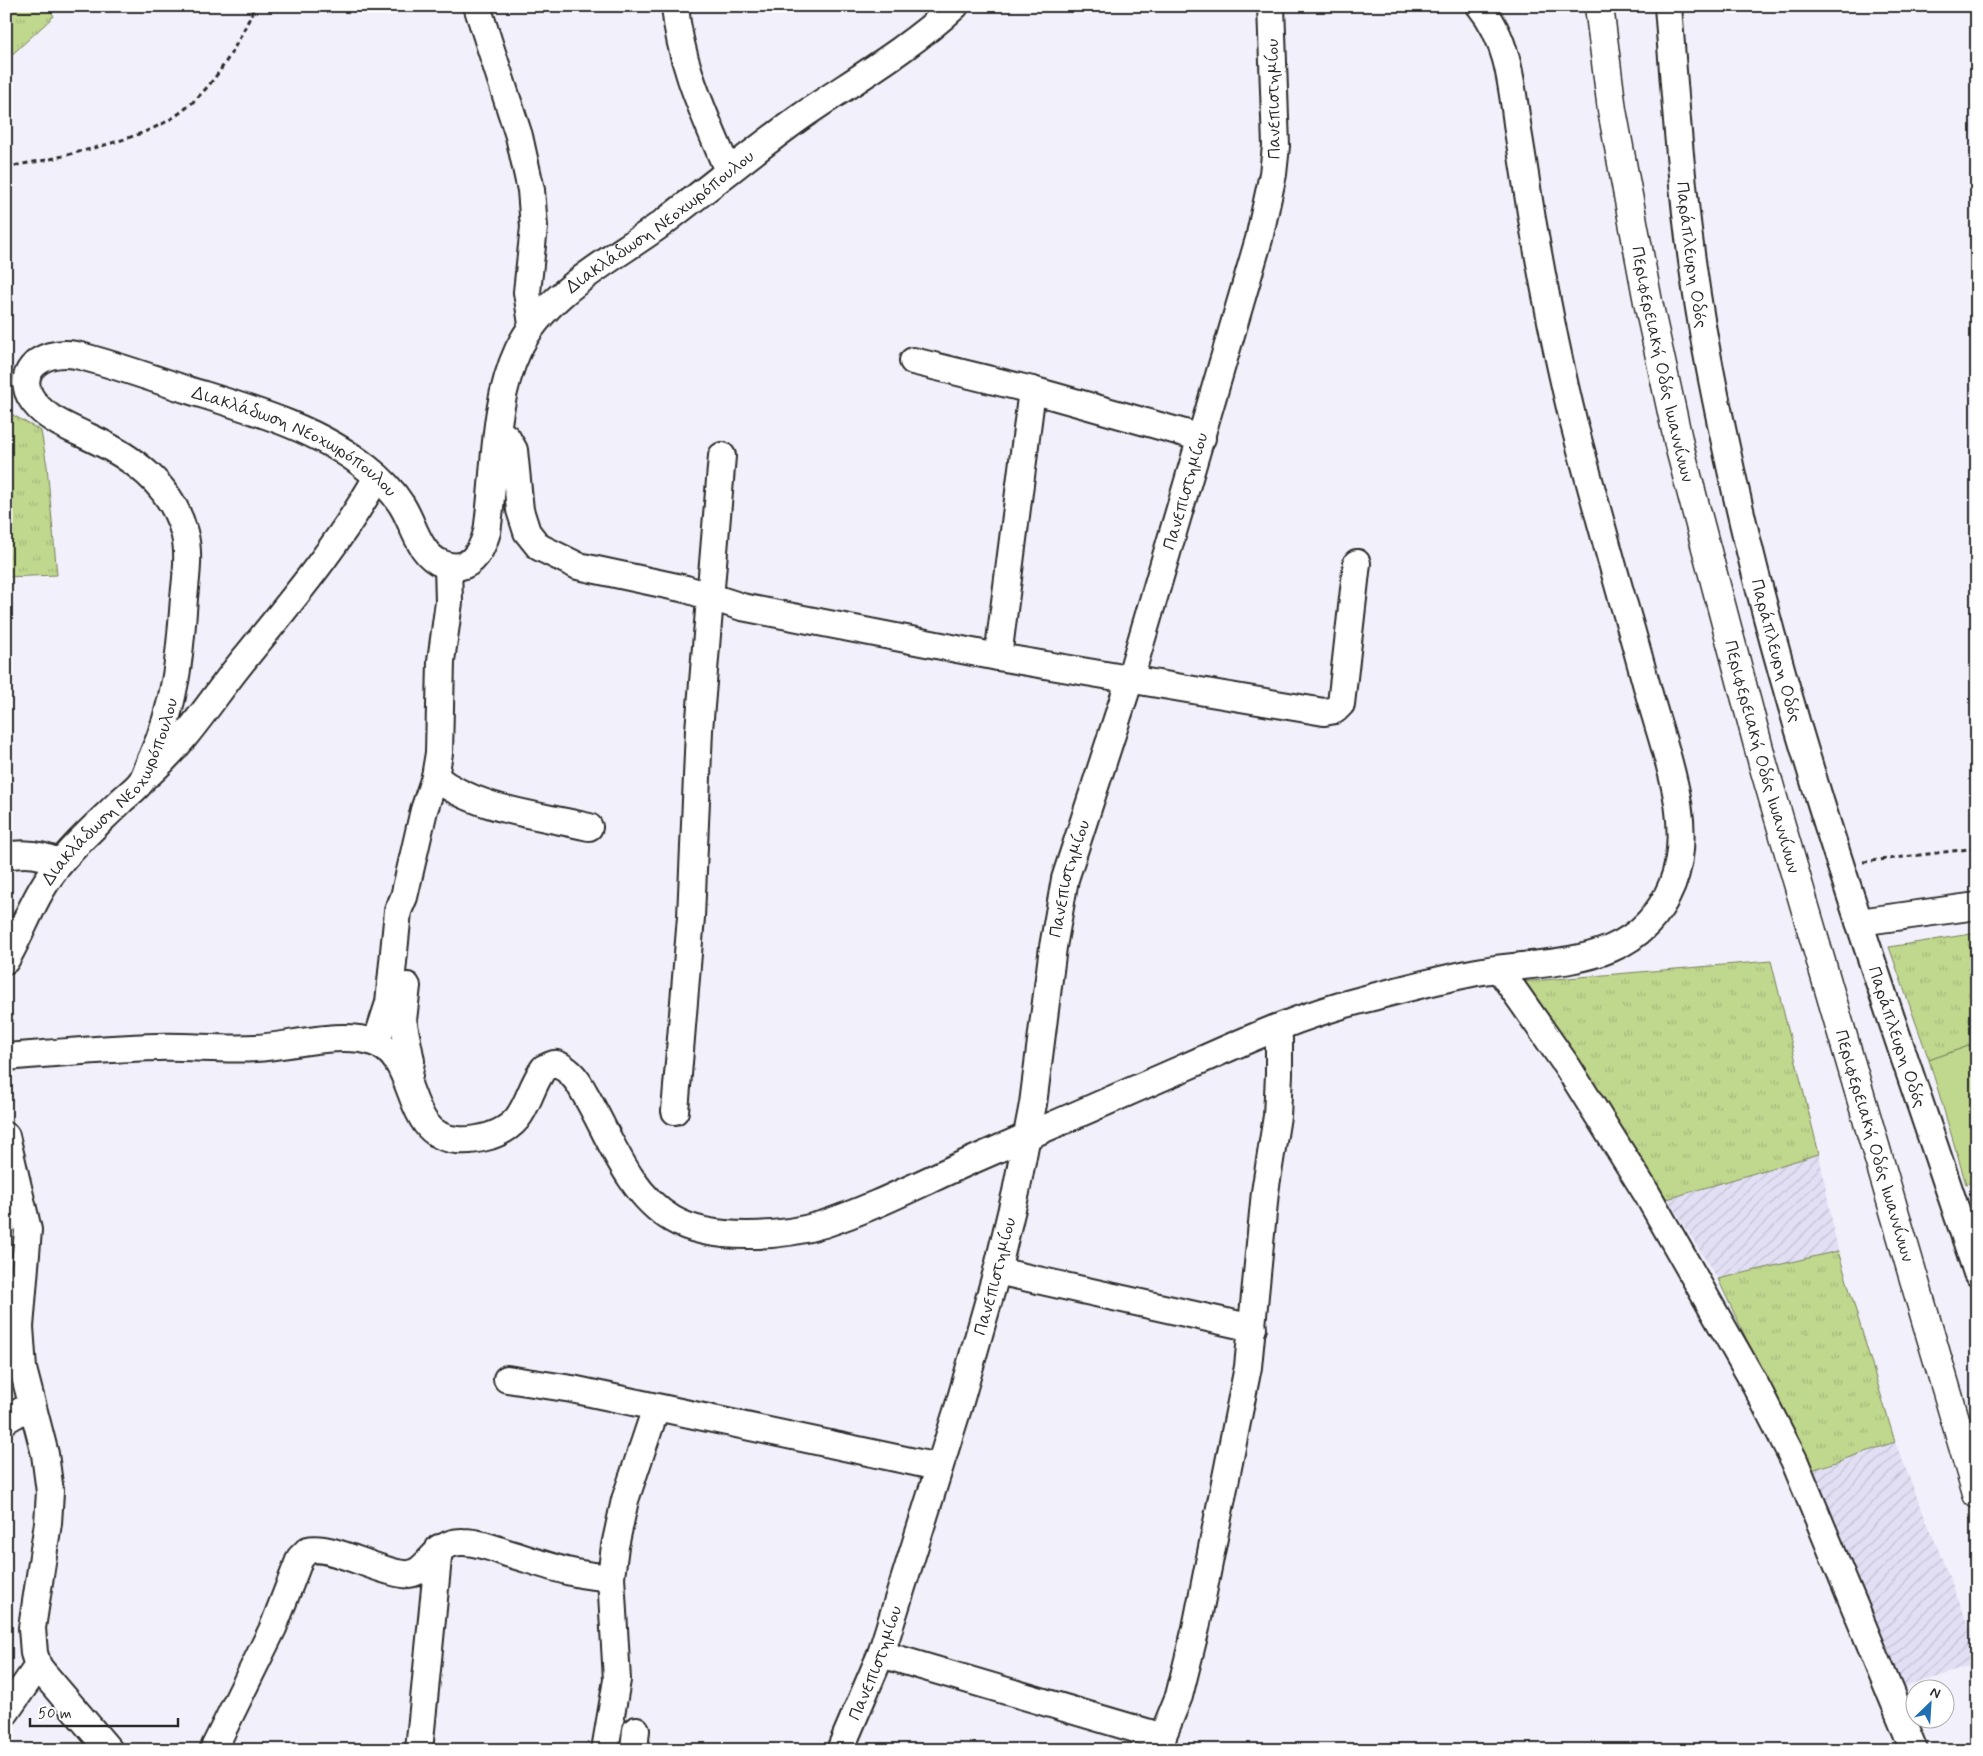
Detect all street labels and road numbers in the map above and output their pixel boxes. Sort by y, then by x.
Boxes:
street label: Πανεπιστημίου [1261,38,1287,160]
street label: Διακλάδωση Νεοχωρόπουλου [561,145,760,300]
street label: Παράπλευρη Οδός [1670,180,1713,330]
street label: Περιφερειακή Οδός Ιωαννίνων [1625,244,1699,485]
street label: Διακλάδωση Νεοχωρόπουλου [189,381,402,502]
street label: Πανεπιστημίου [1158,430,1215,553]
street label: Παράπλευρη Οδός [1744,577,1807,725]
street label: Περιφερειακή Οδός Ιωαννίνων [1718,638,1805,876]
street label: Διακλάδωση Νεοχωρόπουλου [36,696,184,890]
street label: Πανεπιστημίου [1044,817,1096,940]
street label: Παράπλευρη Οδός [1862,963,1932,1111]
street label: Περιφερειακή Οδός Ιωαννίνων [1829,1027,1919,1265]
street label: Πανεπιστημίου [968,1215,1022,1338]
street label: Πανεπιστημίου [843,1603,908,1724]

